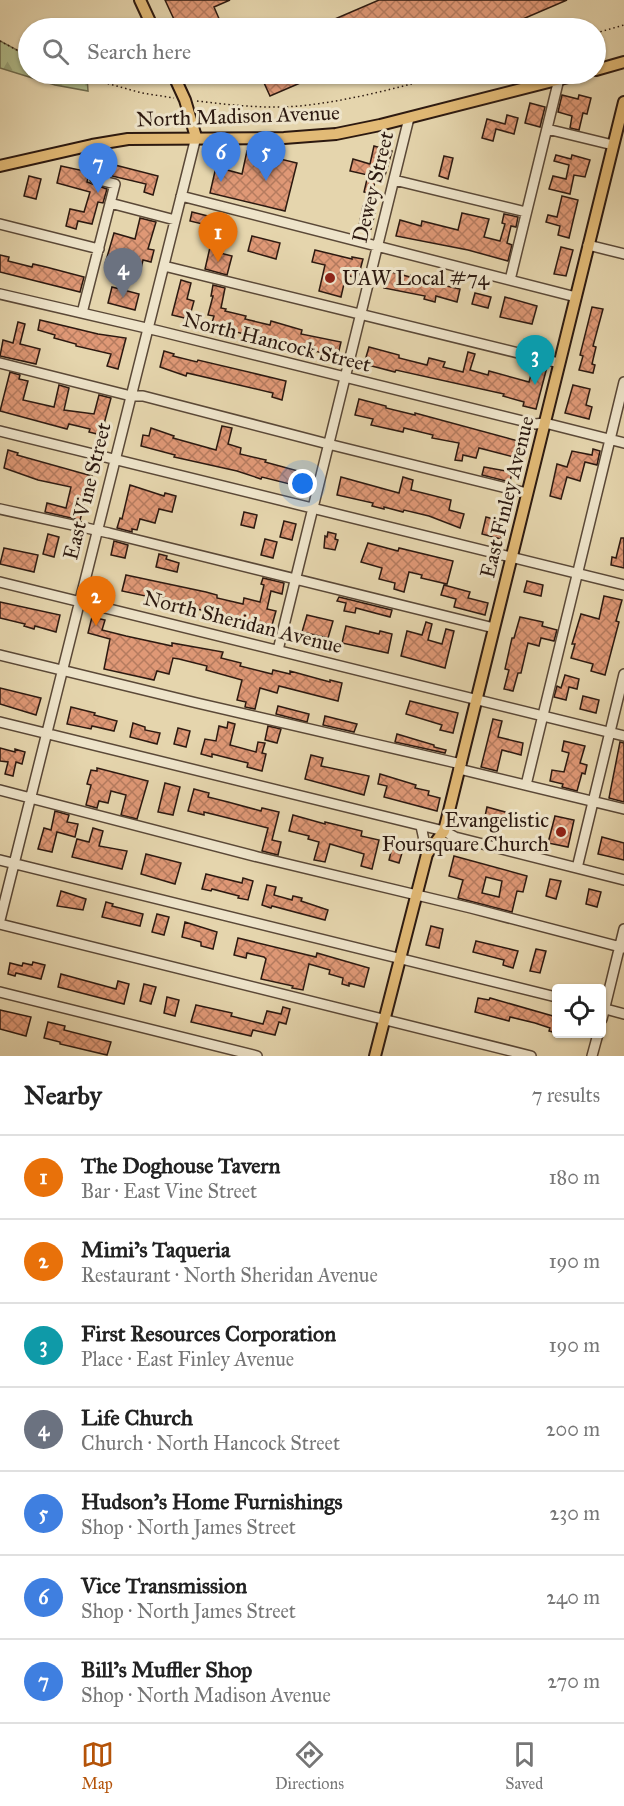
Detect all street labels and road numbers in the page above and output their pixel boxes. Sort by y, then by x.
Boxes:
street label: North Madison Avenue [136,99,341,133]
street label: Dewey Street [347,128,400,245]
street label: North Hancock Street [180,306,374,378]
street label: East Finley Avenue [474,413,540,581]
street label: East Vine Street [57,419,117,562]
street label: North Sheridan Avenue [141,585,345,659]

